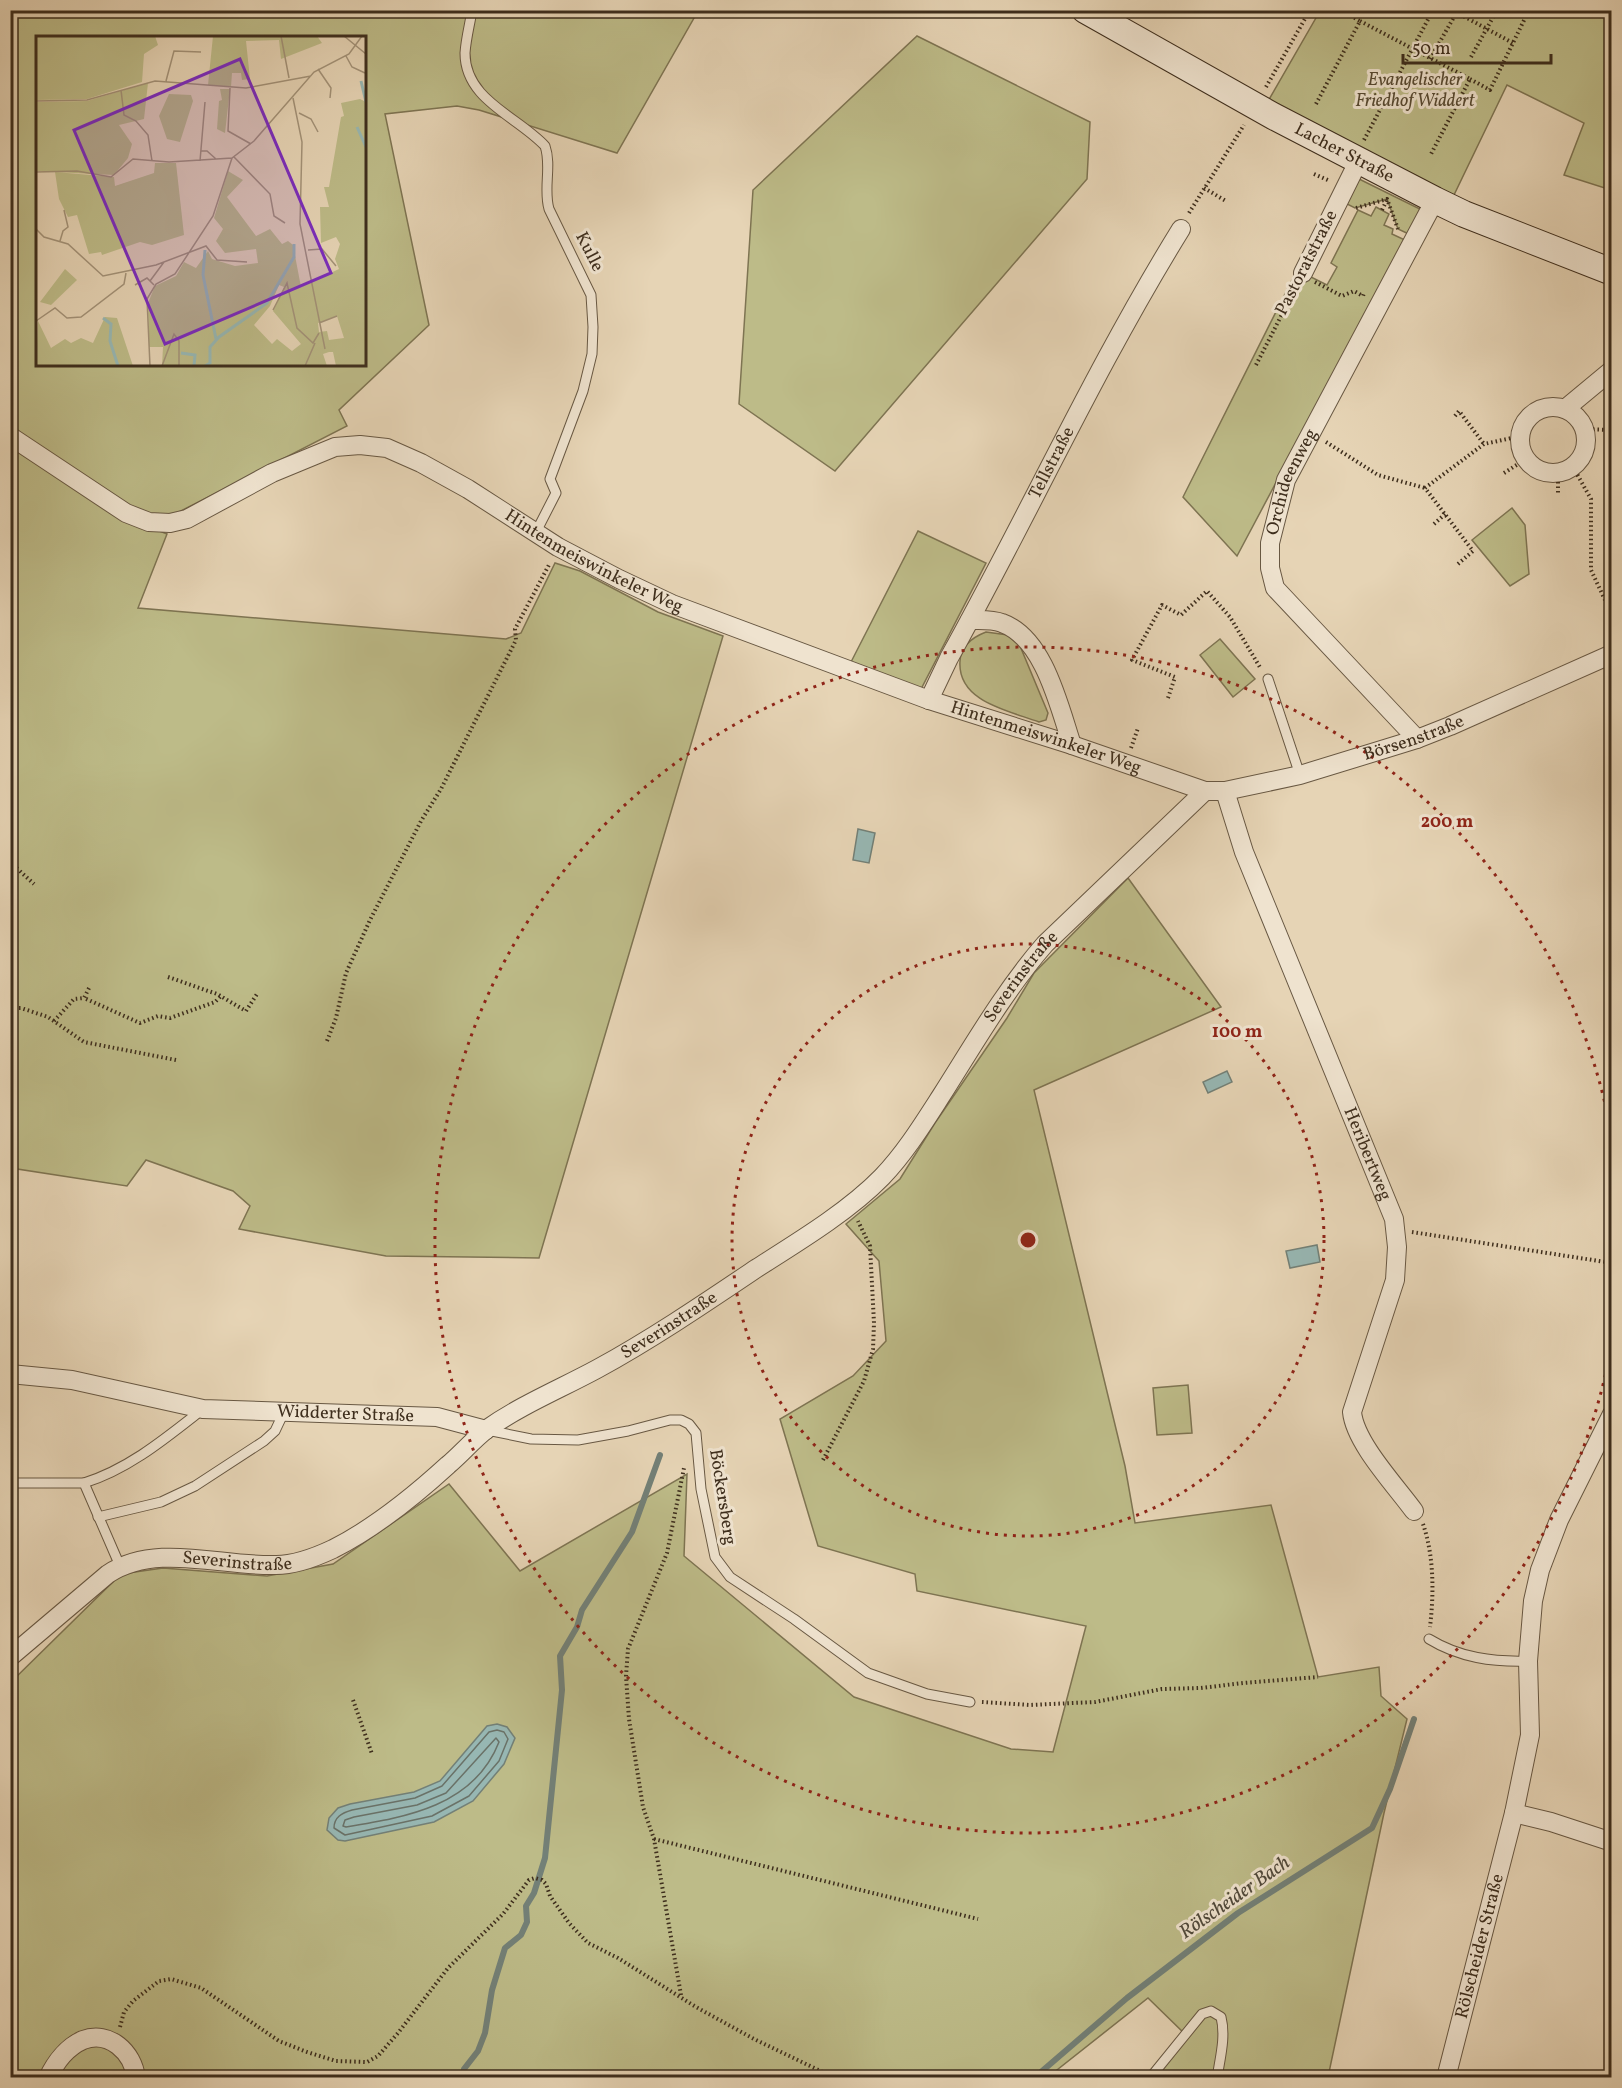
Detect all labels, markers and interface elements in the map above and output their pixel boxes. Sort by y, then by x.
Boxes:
scale bar [1403,27,1552,65]
inset map [36,36,366,366]
text: 50 m [1412,37,1451,62]
park label: Evangelischer Friedhof Widdert [1355,68,1476,114]
street label: Lacher Straße [1290,117,1398,189]
street label: Pastoratstraße [1270,206,1344,320]
street label: Kulle [568,228,610,276]
street label: Tellstraße [1023,422,1081,504]
street label: Orchideenweg [1260,424,1324,538]
street label: Hintenmeiswinkeler Weg [500,503,687,620]
street label: Hintenmeiswinkeler Weg [947,695,1145,781]
street label: Börsenstraße [1360,709,1468,767]
text: 200 m [1421,810,1473,835]
street label: Severinstraße [978,925,1064,1028]
text: 100 m [1212,1020,1262,1045]
street label: Heribertweg [1337,1103,1398,1204]
centre of rings [1018,1230,1038,1250]
street label: Severinstraße [616,1285,722,1365]
street label: Widderter Straße [276,1399,414,1429]
street label: Böckersberg [702,1447,742,1547]
street label: Severinstraße [182,1545,294,1578]
water label: Rölscheider Bach [1174,1849,1296,1947]
street label: Rölscheider Straße [1449,1871,1510,2021]

